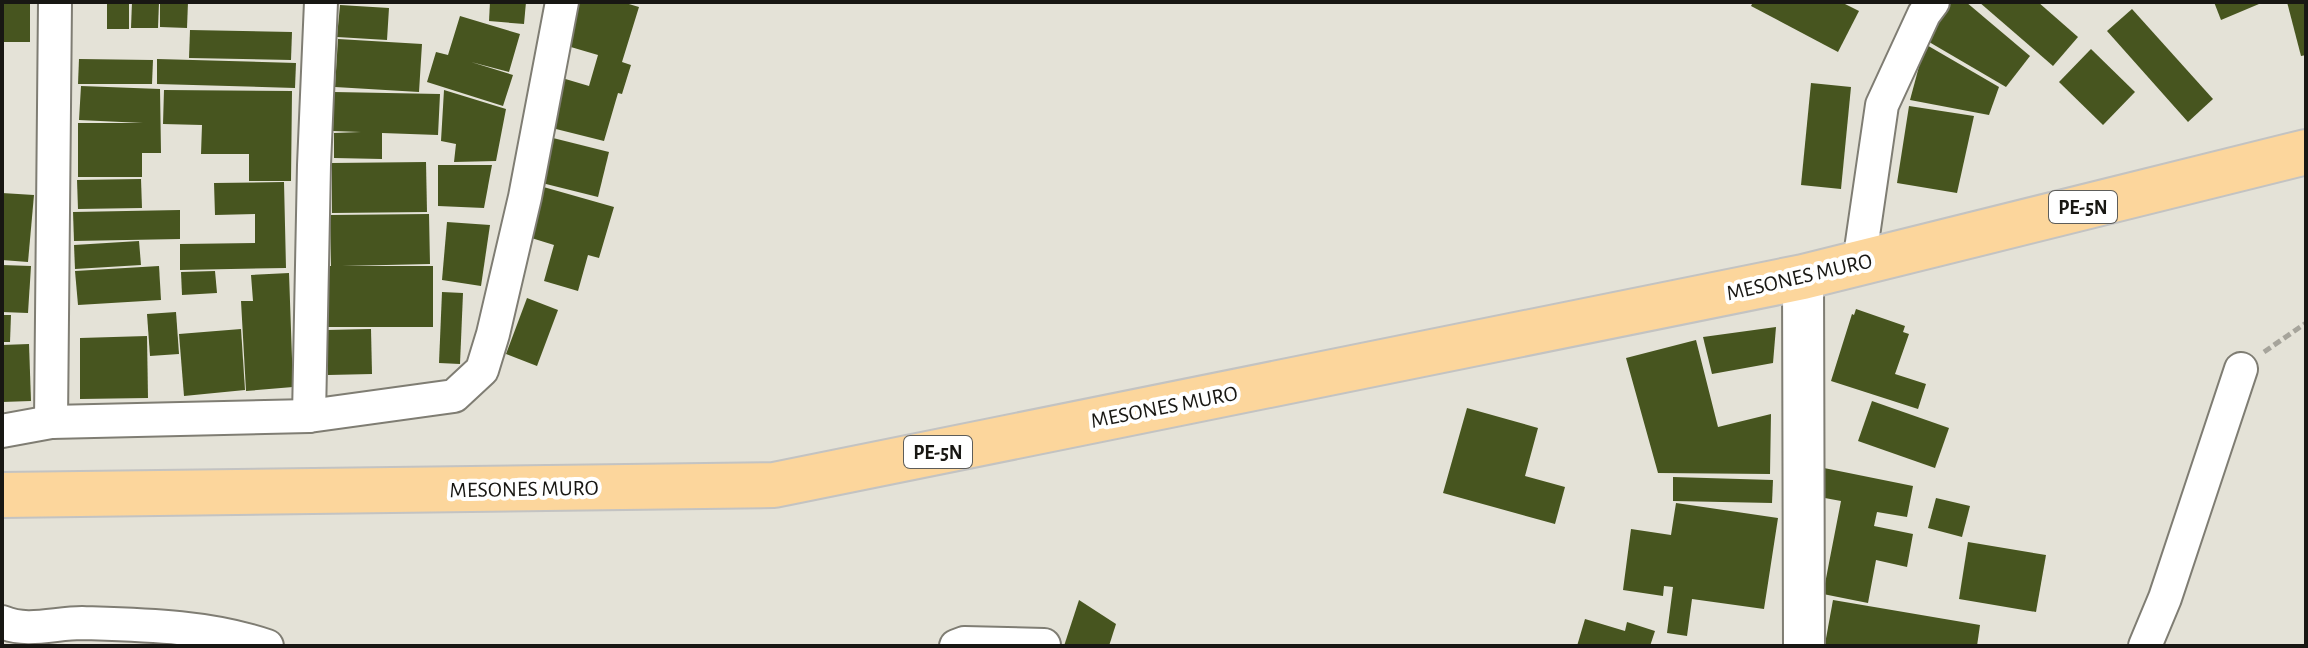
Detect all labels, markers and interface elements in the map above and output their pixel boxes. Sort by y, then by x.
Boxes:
road number: PE-5N [2049,191,2117,223]
street label: MESONES MURO [1724,249,1874,304]
street label: MESONES MURO [1089,382,1239,432]
road number: PE-5N [904,436,972,468]
street label: MESONES MURO [449,477,599,501]

